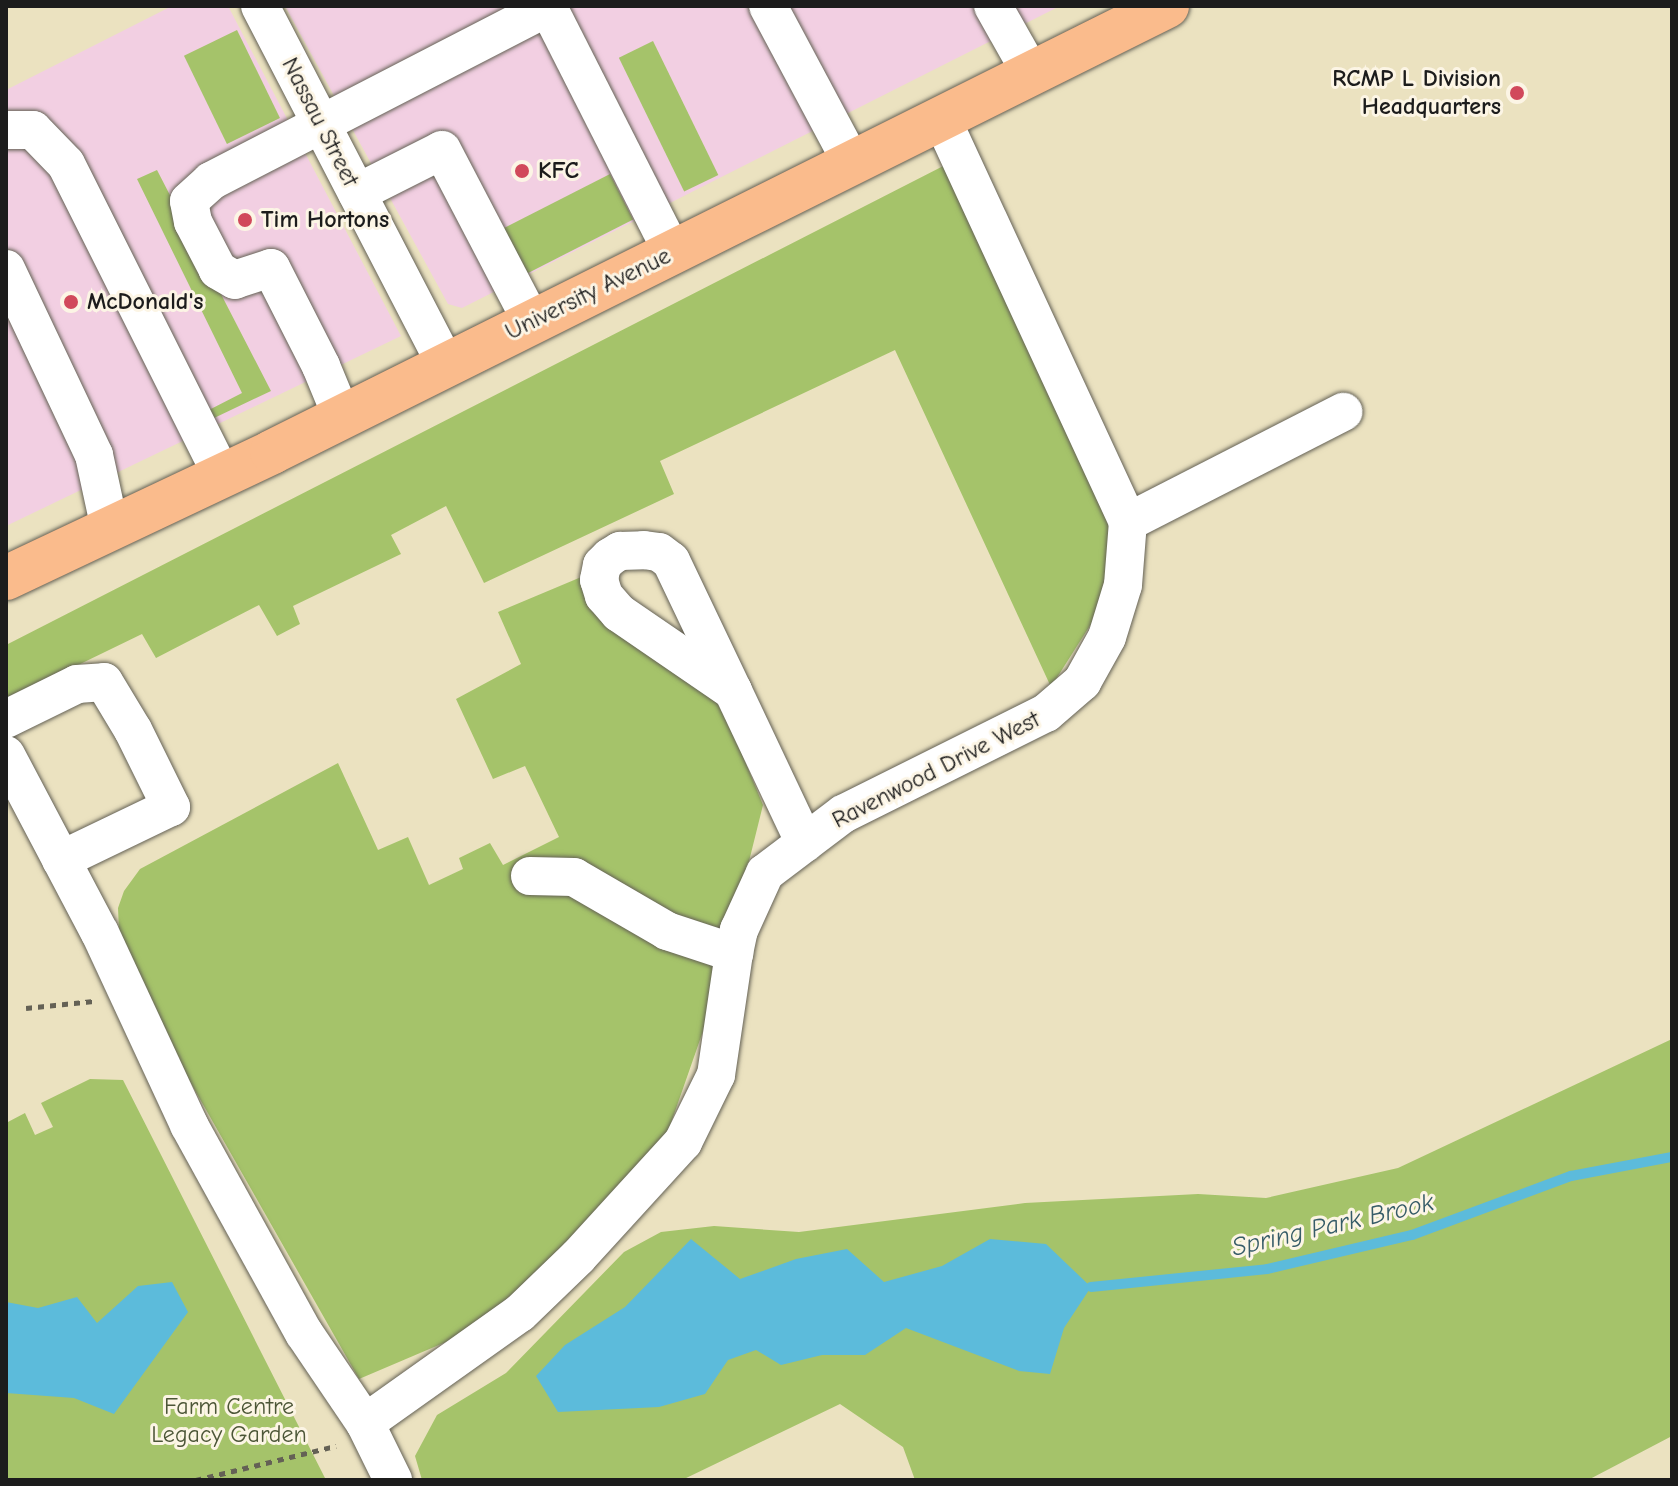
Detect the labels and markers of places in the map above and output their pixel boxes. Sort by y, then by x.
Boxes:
place label: RCMP L Division Headquarters [1332,65,1501,121]
marker: RCMP L Division Headquarters [1508,84,1526,102]
place label: KFC [538,157,579,185]
marker: KFC [513,162,531,180]
place label: Tim Hortons [261,206,389,234]
marker: Tim Hortons [236,211,254,229]
place label: McDonald's [87,288,204,316]
marker: McDonald's [62,293,80,311]

